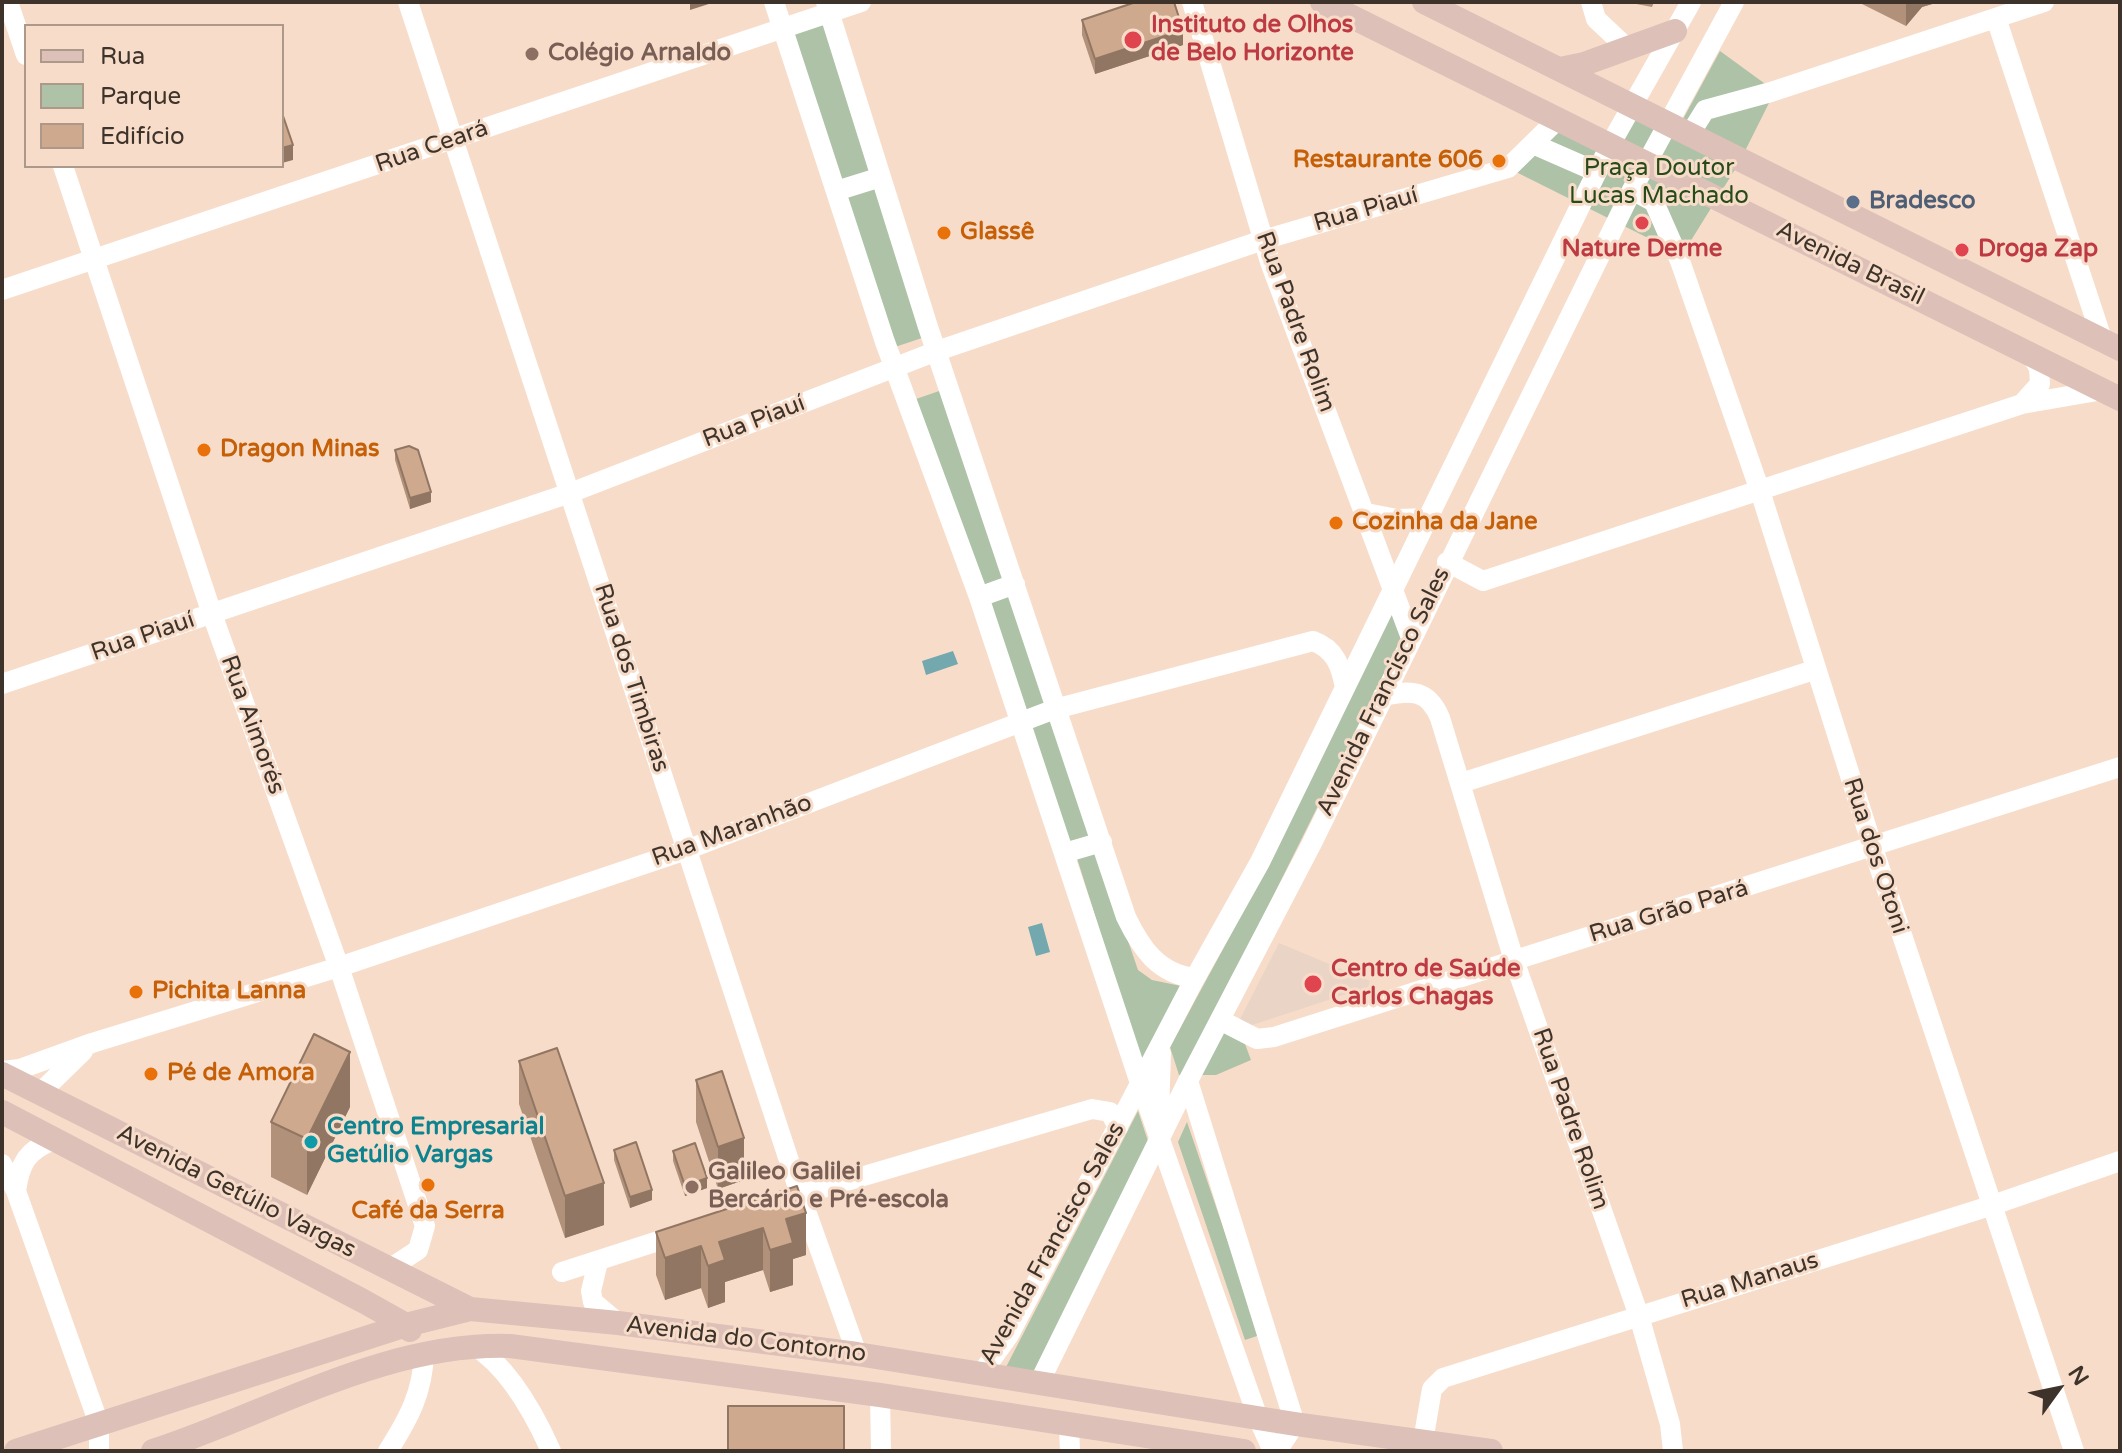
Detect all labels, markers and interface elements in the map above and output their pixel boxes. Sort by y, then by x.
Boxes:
place label: Instituto de Olhos de Belo Horizonte [1151,12,1354,68]
legend [24,24,284,168]
marker: Instituto de Olhos de Belo Horizonte [1122,29,1144,51]
place label: Colégio Arnaldo [548,40,731,68]
text: Rua [100,42,145,71]
marker: Colégio Arnaldo [523,45,541,63]
text: Parque [100,82,181,111]
street label: Rua Ceará [372,114,492,180]
text: Edifício [100,122,185,151]
place label: Restaurante 606 [1293,147,1483,175]
marker: Restaurante 606 [1490,152,1508,170]
park label: Praça Doutor Lucas Machado [1569,155,1749,211]
street label: Rua Piauí [1310,181,1422,239]
place label: Bradesco [1869,188,1976,216]
marker: Bradesco [1844,193,1862,211]
marker: Nature Derme [1633,214,1651,232]
street label: Avenida Brasil [1771,216,1929,312]
place label: Glassê [960,219,1034,247]
marker: Glassê [935,224,953,242]
street label: Rua Padre Rolim [1249,228,1341,416]
place label: Nature Derme [1562,236,1722,264]
place label: Droga Zap [1978,236,2098,264]
marker: Droga Zap [1953,241,1971,259]
street label: Rua Piauí [699,389,809,455]
place label: Dragon Minas [220,436,380,464]
marker: Dragon Minas [195,441,213,459]
place label: Cozinha da Jane [1352,509,1538,537]
marker: Cozinha da Jane [1327,514,1345,532]
street label: Avenida Francisco Sales [1311,563,1457,821]
street label: Rua dos Timbiras [587,580,675,776]
street label: Rua Piauí [88,606,198,668]
street label: Rua Aimorés [214,652,290,798]
street label: Rua dos Otoni [1836,774,1914,938]
street label: Rua Maranhão [648,789,816,873]
street label: Rua Grão Pará [1586,874,1752,950]
place label: Centro de Saúde Carlos Chagas [1331,956,1521,1012]
marker: Centro de Saúde Carlos Chagas [1302,973,1324,995]
place label: Pichita Lanna [152,978,306,1006]
marker: Pichita Lanna [127,983,145,1001]
street label: Rua Padre Rolim [1525,1025,1615,1213]
place label: Pé de Amora [167,1060,315,1088]
marker: Pé de Amora [142,1065,160,1083]
place label: Centro Empresarial Getúlio Vargas [327,1114,544,1170]
street label: Avenida Francisco Sales [974,1118,1132,1370]
street label: Avenida Getúlio Vargas [112,1119,360,1265]
marker: Centro Empresarial Getúlio Vargas [302,1133,320,1151]
place label: Galileo Galilei Bercário e Pré-escola [708,1159,949,1215]
marker: Café da Serra [419,1176,437,1194]
marker: Galileo Galilei Bercário e Pré-escola [683,1178,701,1196]
place label: Café da Serra [351,1198,505,1226]
street label: Rua Manaus [1678,1246,1822,1316]
street label: Avenida do Contorno [624,1311,868,1369]
north arrow [2018,1349,2098,1429]
text: N [2062,1361,2094,1390]

